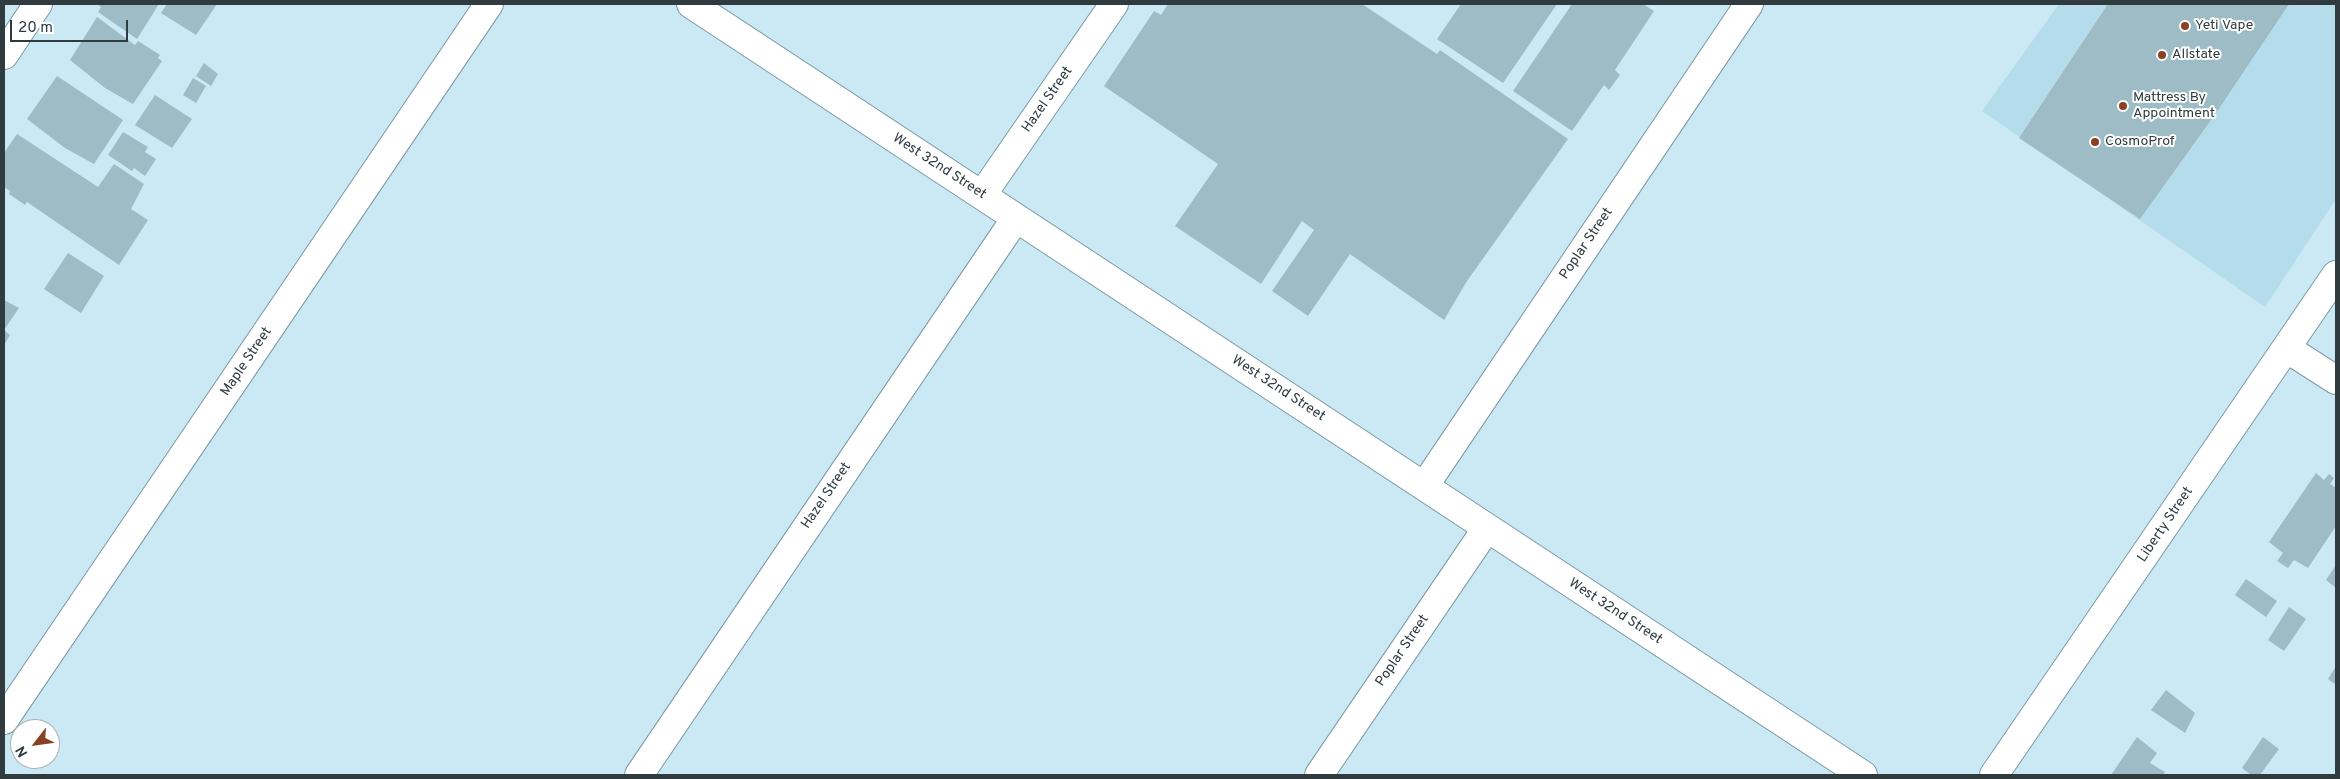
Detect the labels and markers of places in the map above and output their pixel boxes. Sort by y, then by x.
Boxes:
place label: Yeti Vape [2195,18,2253,34]
marker: Yeti Vape [2179,20,2191,32]
place label: Allstate [2172,47,2220,63]
marker: Allstate [2156,49,2168,61]
place label: Mattress By Appointment [2133,90,2215,122]
marker: Mattress By Appointment [2117,100,2129,112]
place label: CosmoProf [2105,134,2175,150]
marker: CosmoProf [2089,136,2101,148]

